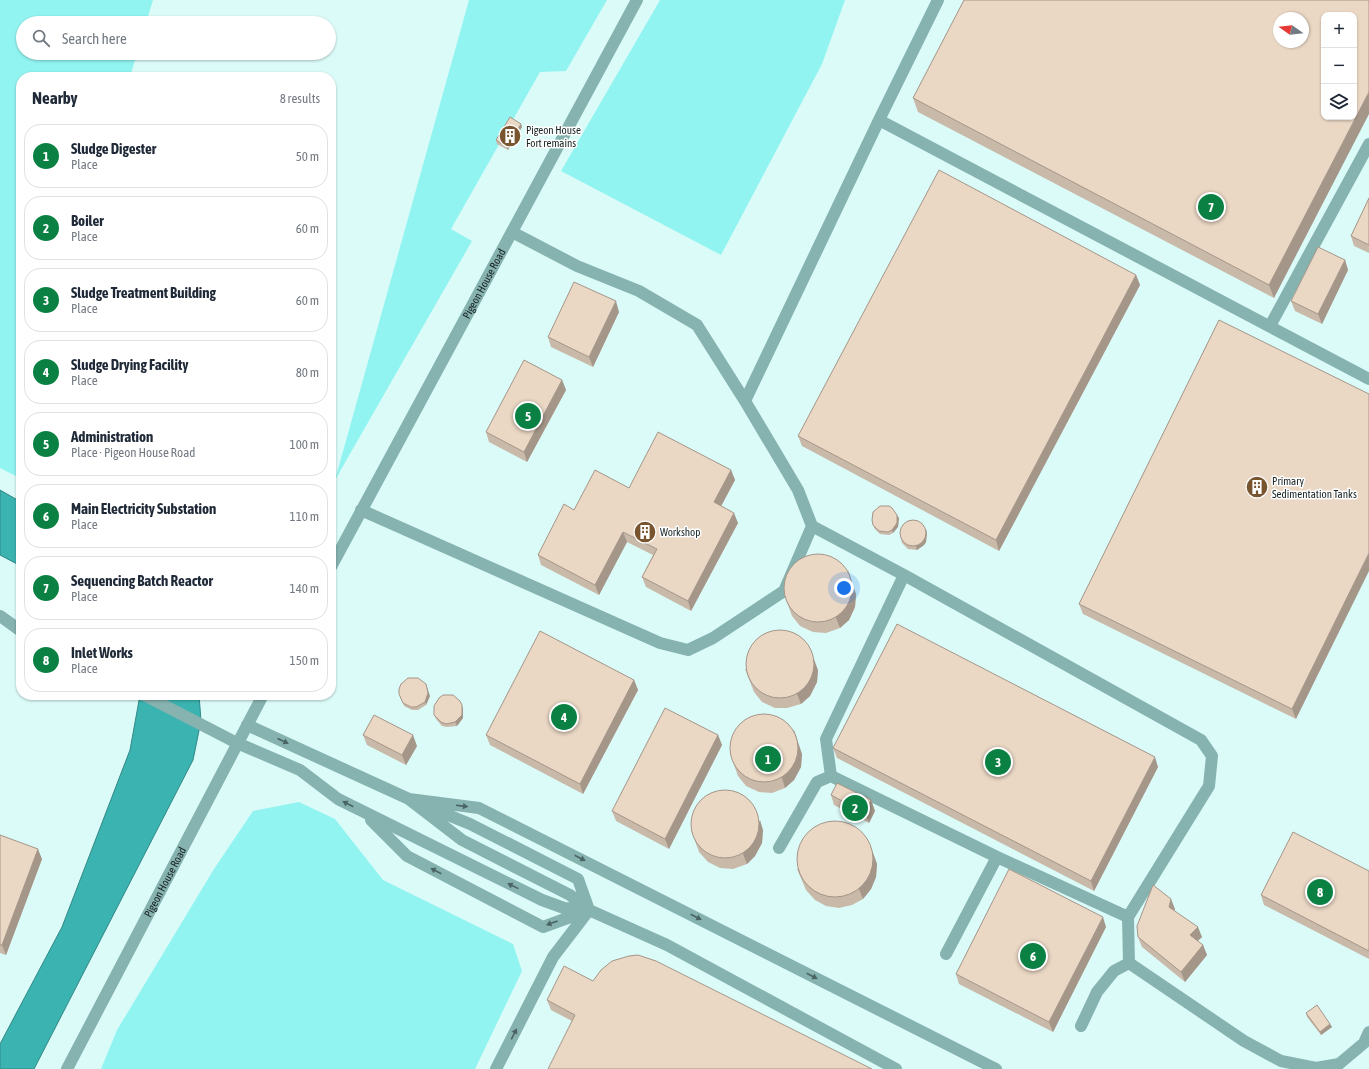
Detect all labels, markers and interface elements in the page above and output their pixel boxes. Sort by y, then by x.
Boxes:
north arrow [1273,12,1309,48]
map controls [1321,12,1357,120]
button: + [1321,12,1357,48]
search box [16,16,336,60]
icon: search [30,27,52,49]
text: Search here [62,30,127,47]
button: − [1321,48,1357,84]
button: layers [1321,84,1357,120]
text: Nearby [32,88,78,108]
text: 8 results [280,91,320,106]
building icon: Pigeon House Fort remains [497,123,523,149]
place label: Pigeon House Fort remains [526,124,581,149]
text: Sludge Digester [71,140,156,157]
text: 1 [43,149,49,164]
text: 50 m [296,149,319,164]
text: Place [71,157,98,172]
pin: 7 [1198,192,1224,222]
text: Boiler [71,212,104,229]
text: 2 [43,221,49,236]
text: 60 m [296,221,319,236]
text: Place [71,229,98,244]
street label: Pigeon House Road [460,247,508,321]
text: Sludge Treatment Building [71,284,216,301]
text: 3 [43,293,49,308]
text: 60 m [296,293,319,308]
text: Place [71,301,98,316]
text: Sludge Drying Facility [71,356,189,373]
text: 4 [43,365,49,380]
text: 80 m [296,365,319,380]
text: Place [71,373,98,388]
pin: 5 [515,401,541,431]
text: Administration [71,428,153,445]
text: 5 [43,437,49,452]
text: 100 m [290,437,319,452]
text: Place · Pigeon House Road [71,445,195,460]
building icon: Primary Sedimentation Tanks [1244,474,1270,500]
place label: Primary Sedimentation Tanks [1272,475,1357,500]
text: Main Electricity Substation [71,500,216,517]
text: 6 [43,509,49,524]
text: 110 m [290,509,319,524]
text: Place [71,517,98,532]
building icon: Workshop [632,519,658,545]
place label: Workshop [660,526,701,538]
text: Sequencing Batch Reactor [71,572,213,589]
your location [834,578,854,598]
text: 7 [43,581,49,596]
text: 140 m [290,581,319,596]
text: Place [71,589,98,604]
text: Inlet Works [71,644,133,661]
text: 8 [43,653,49,668]
text: 150 m [290,653,319,668]
text: Place [71,661,98,676]
pin: 4 [551,702,577,732]
one-way arrow [277,738,288,744]
pin: 1 [755,744,781,774]
pin: 3 [985,747,1011,777]
pin: 2 [842,793,868,823]
one-way arrow [342,801,354,807]
one-way arrow [456,802,468,809]
street label: Pigeon House Road [142,845,188,919]
one-way arrow [574,855,585,862]
one-way arrow [430,868,442,875]
pin: 8 [1307,877,1333,907]
one-way arrow [507,883,518,889]
one-way arrow [690,914,701,920]
one-way arrow [546,921,558,927]
pin: 6 [1020,941,1046,971]
one-way arrow [806,973,817,979]
one-way arrow [510,1028,517,1040]

